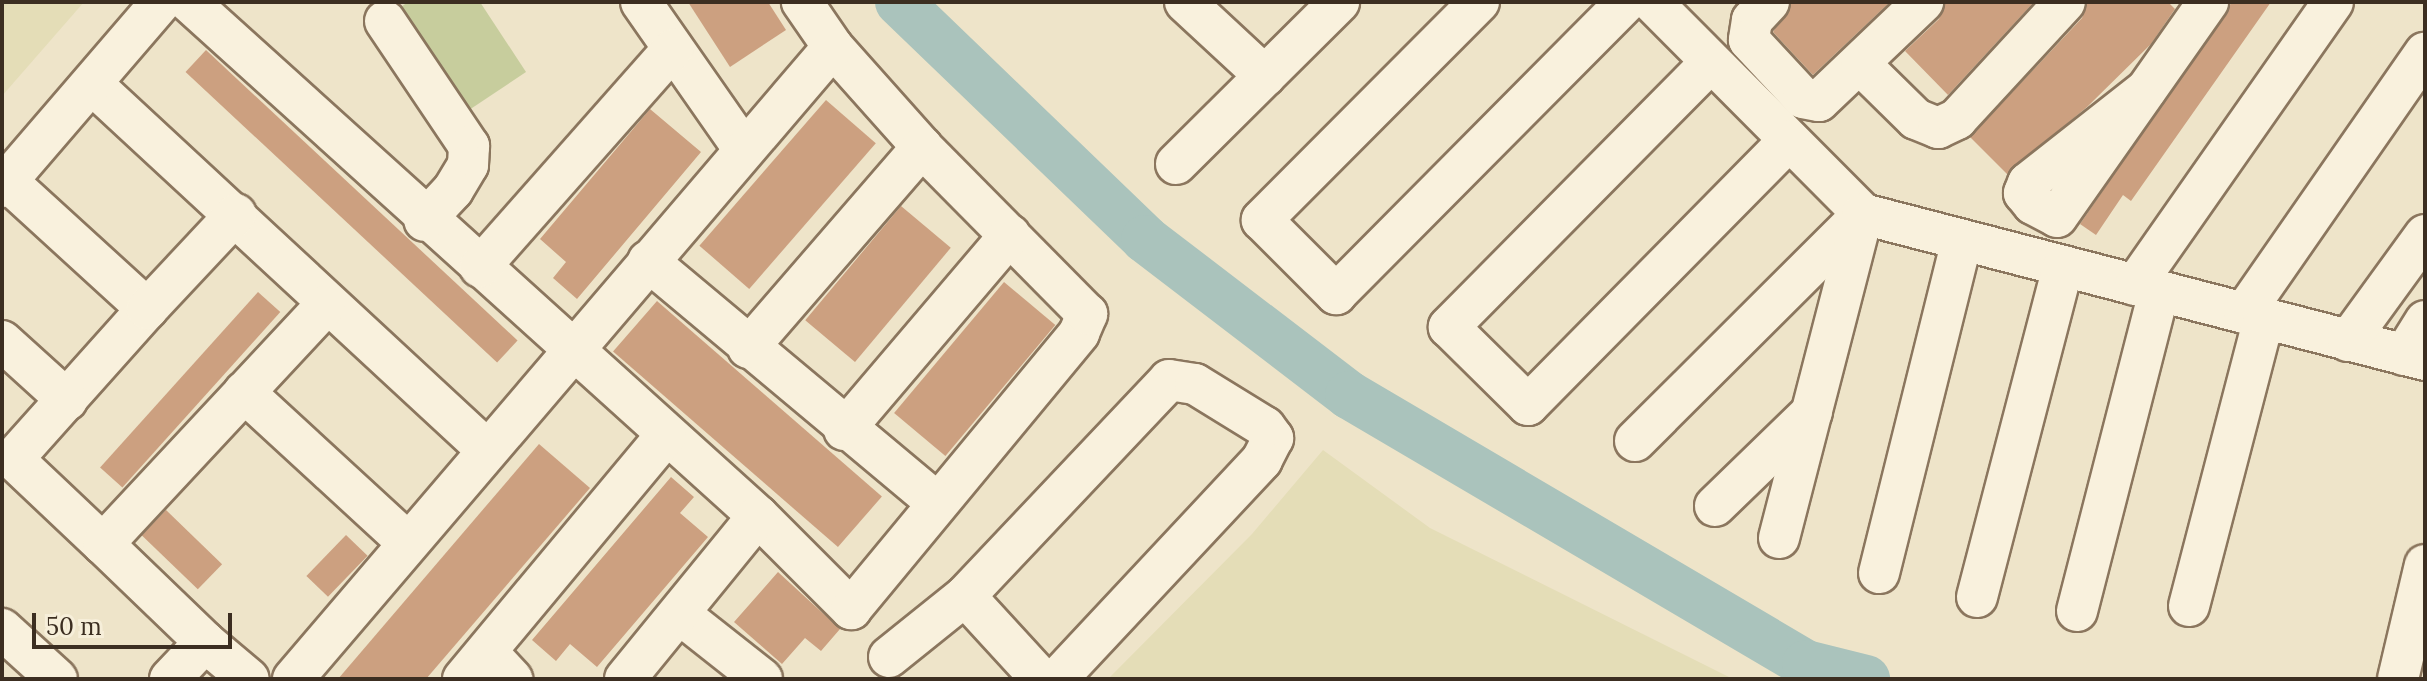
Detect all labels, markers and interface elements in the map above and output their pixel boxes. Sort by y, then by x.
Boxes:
scale bar [36,597,236,647]
text: 50 m [46,611,102,642]

